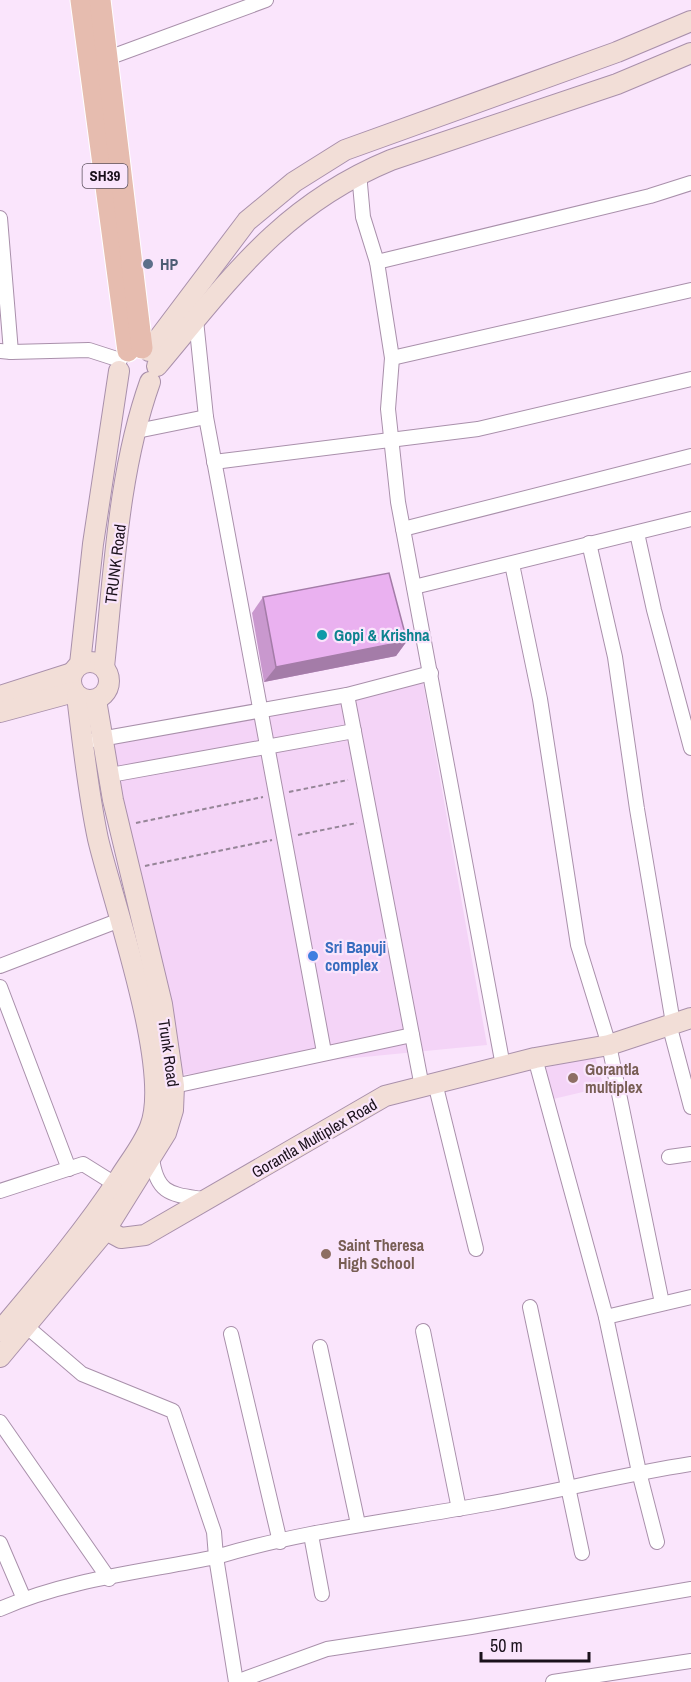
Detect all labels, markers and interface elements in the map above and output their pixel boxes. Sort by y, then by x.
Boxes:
road number: SH39 [82,164,128,188]
place label: HP [160,253,178,275]
marker: HP [141,257,155,271]
street label: TRUNK Road [99,523,131,605]
place label: Gopi & Krishna [334,624,430,646]
marker: Gopi & Krishna [315,628,329,642]
place label: Sri Bapuji complex [325,936,386,976]
marker: Sri Bapuji complex [306,949,320,963]
street label: Trunk Road [153,1018,185,1088]
place label: Gorantla multiplex [585,1058,643,1098]
marker: Gorantla multiplex [566,1071,580,1085]
street label: Gorantla Multiplex Road [247,1093,381,1183]
place label: Saint Theresa High School [338,1234,425,1274]
marker: Saint Theresa High School [319,1247,333,1261]
scale bar [481,1625,589,1663]
text: 50 m [490,1633,523,1658]

